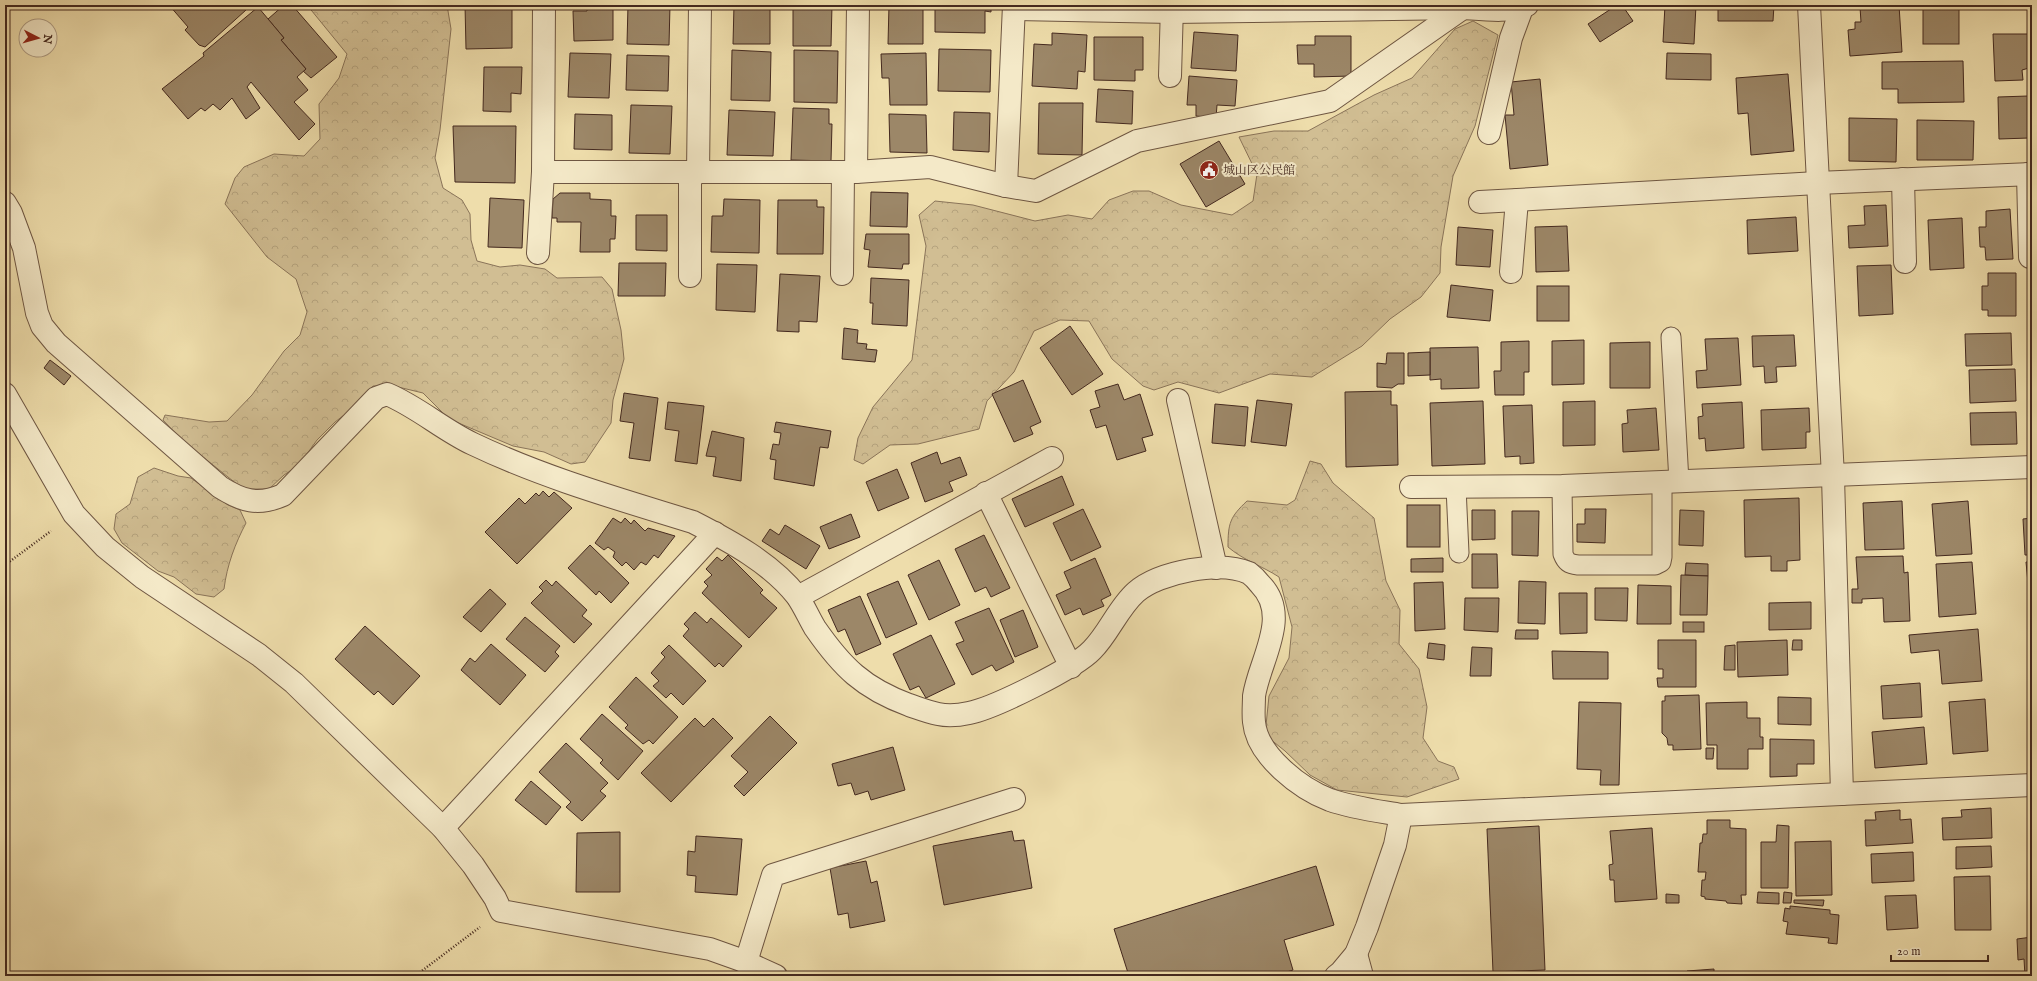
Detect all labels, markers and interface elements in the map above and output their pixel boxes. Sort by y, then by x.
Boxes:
north arrow [18,18,58,58]
text: N [39,32,55,45]
public building icon: 城山区公民館 [1198,159,1220,181]
place label: 城山区公民館 [1223,163,1295,178]
scale bar [1891,937,1988,963]
text: 20 m [1897,944,1920,959]

